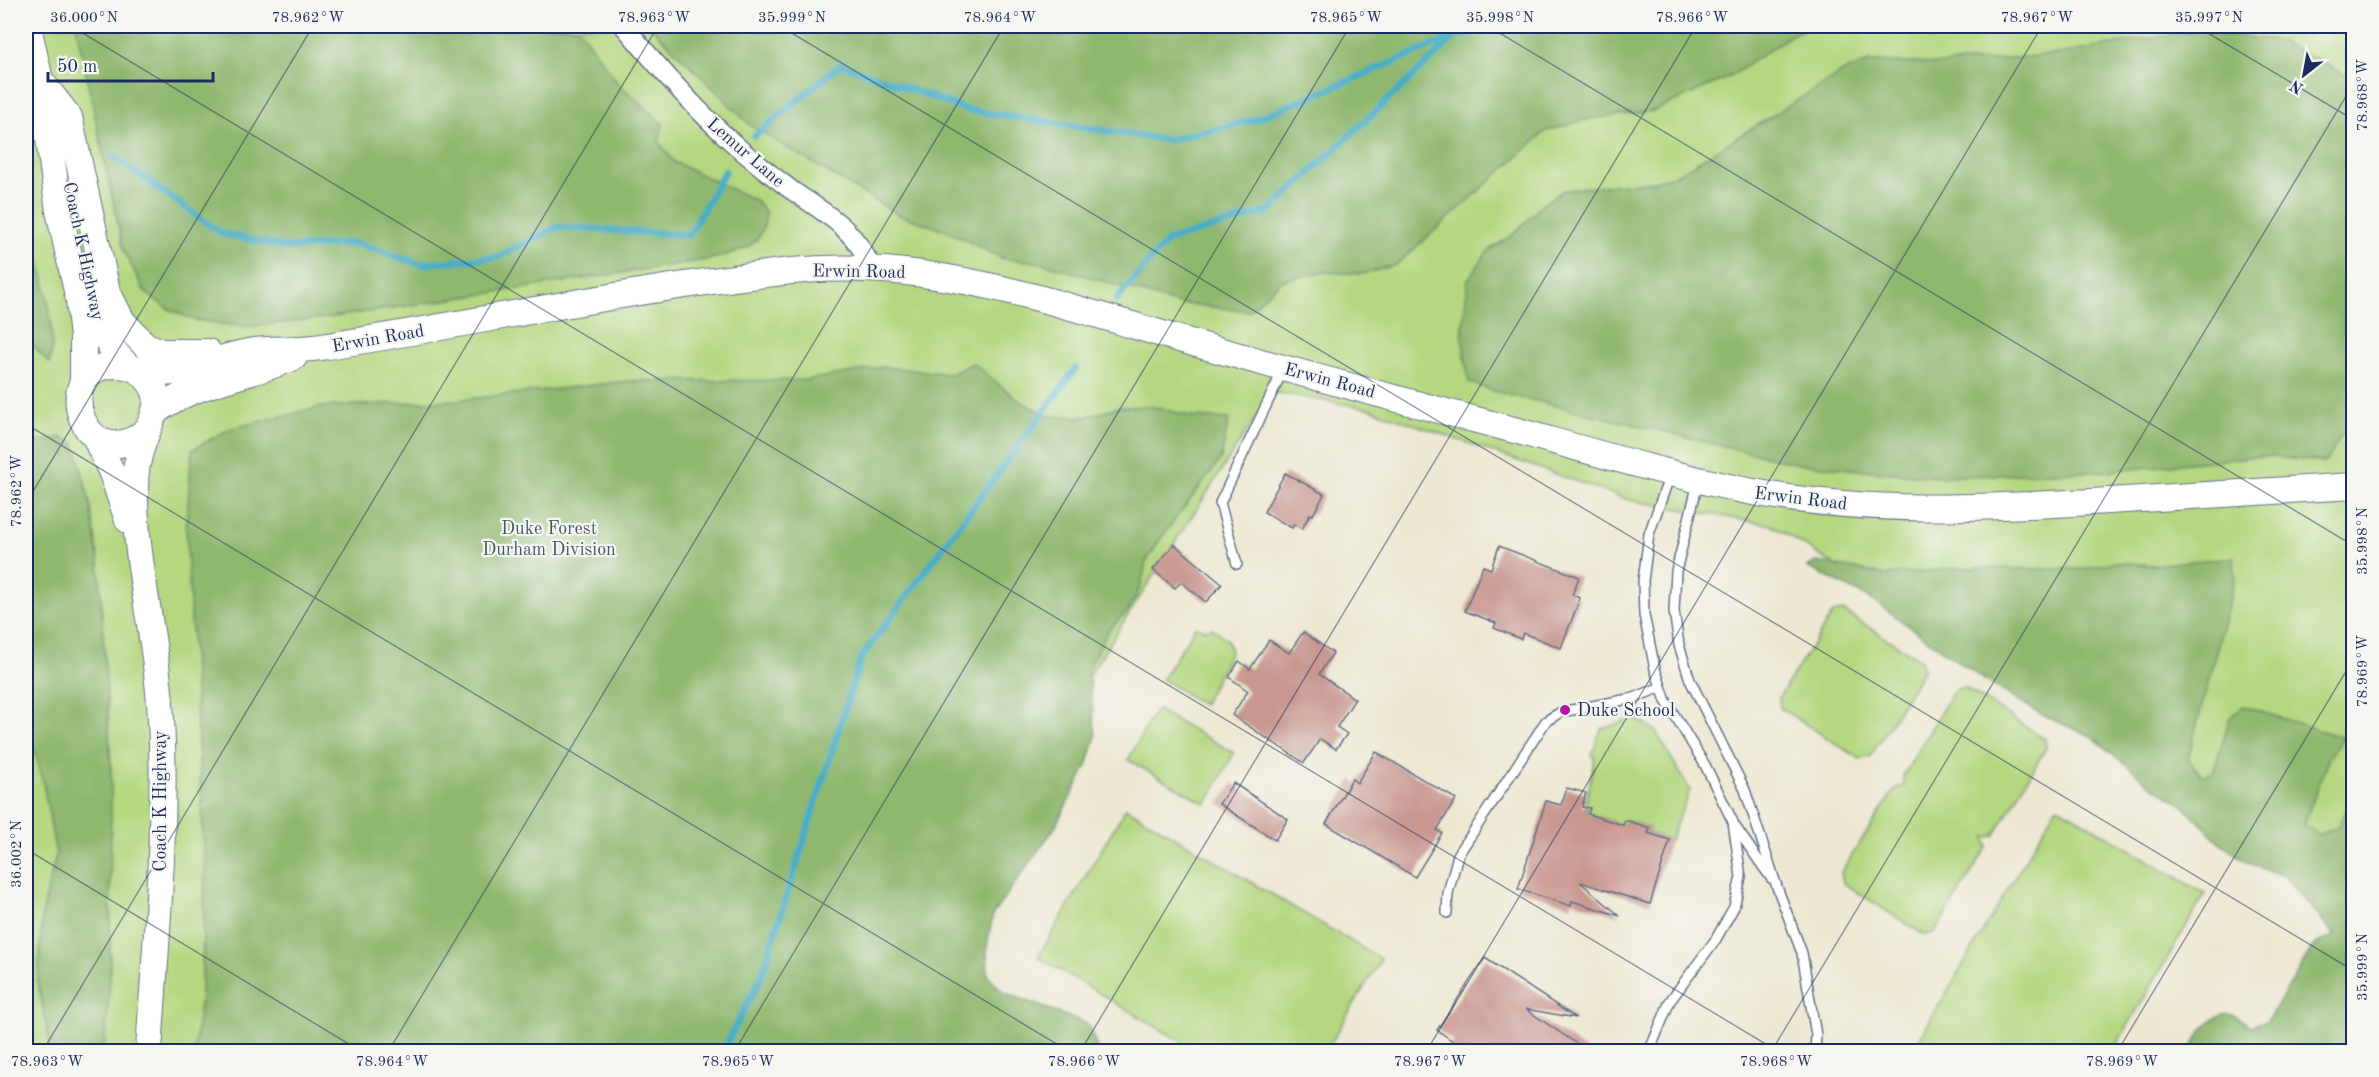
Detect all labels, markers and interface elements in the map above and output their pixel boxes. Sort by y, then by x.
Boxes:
text: 36.000°N [50,11,118,26]
text: 78.962°W [272,11,344,26]
text: 78.963°W [618,11,690,26]
text: 35.999°N [758,11,826,26]
text: 78.964°W [964,11,1036,26]
text: 78.965°W [1310,11,1382,26]
text: 35.998°N [1466,11,1534,26]
text: 78.966°W [1656,11,1728,26]
text: 78.967°W [2001,11,2073,26]
text: 35.997°N [2175,11,2243,26]
scale bar [48,45,213,83]
north arrow [2274,45,2334,105]
text: 50 m [57,58,97,76]
text: 78.968°W [2356,59,2371,131]
text: N [2287,76,2307,96]
street label: Lemur Lane [703,115,787,191]
street label: Coach K Highway [60,180,107,323]
street label: Erwin Road [812,262,906,282]
street label: Erwin Road [331,322,426,356]
street label: Erwin Road [1282,360,1377,402]
text: 78.962°W [10,455,25,527]
street label: Erwin Road [1753,484,1848,514]
text: 35.998°N [2356,507,2371,575]
park label: Duke Forest Durham Division [482,520,616,559]
text: 78.969°W [2356,635,2371,707]
place label: Duke School [1577,702,1675,720]
marker: Duke School [1558,703,1572,717]
street label: Coach K Highway [152,730,170,872]
text: 36.002°N [10,820,25,888]
text: 35.999°N [2356,933,2371,1001]
text: 78.963°W [11,1055,83,1070]
text: 78.964°W [356,1055,428,1070]
text: 78.965°W [702,1055,774,1070]
text: 78.966°W [1048,1055,1120,1070]
text: 78.967°W [1394,1055,1466,1070]
text: 78.968°W [1740,1055,1812,1070]
text: 78.969°W [2086,1055,2158,1070]

